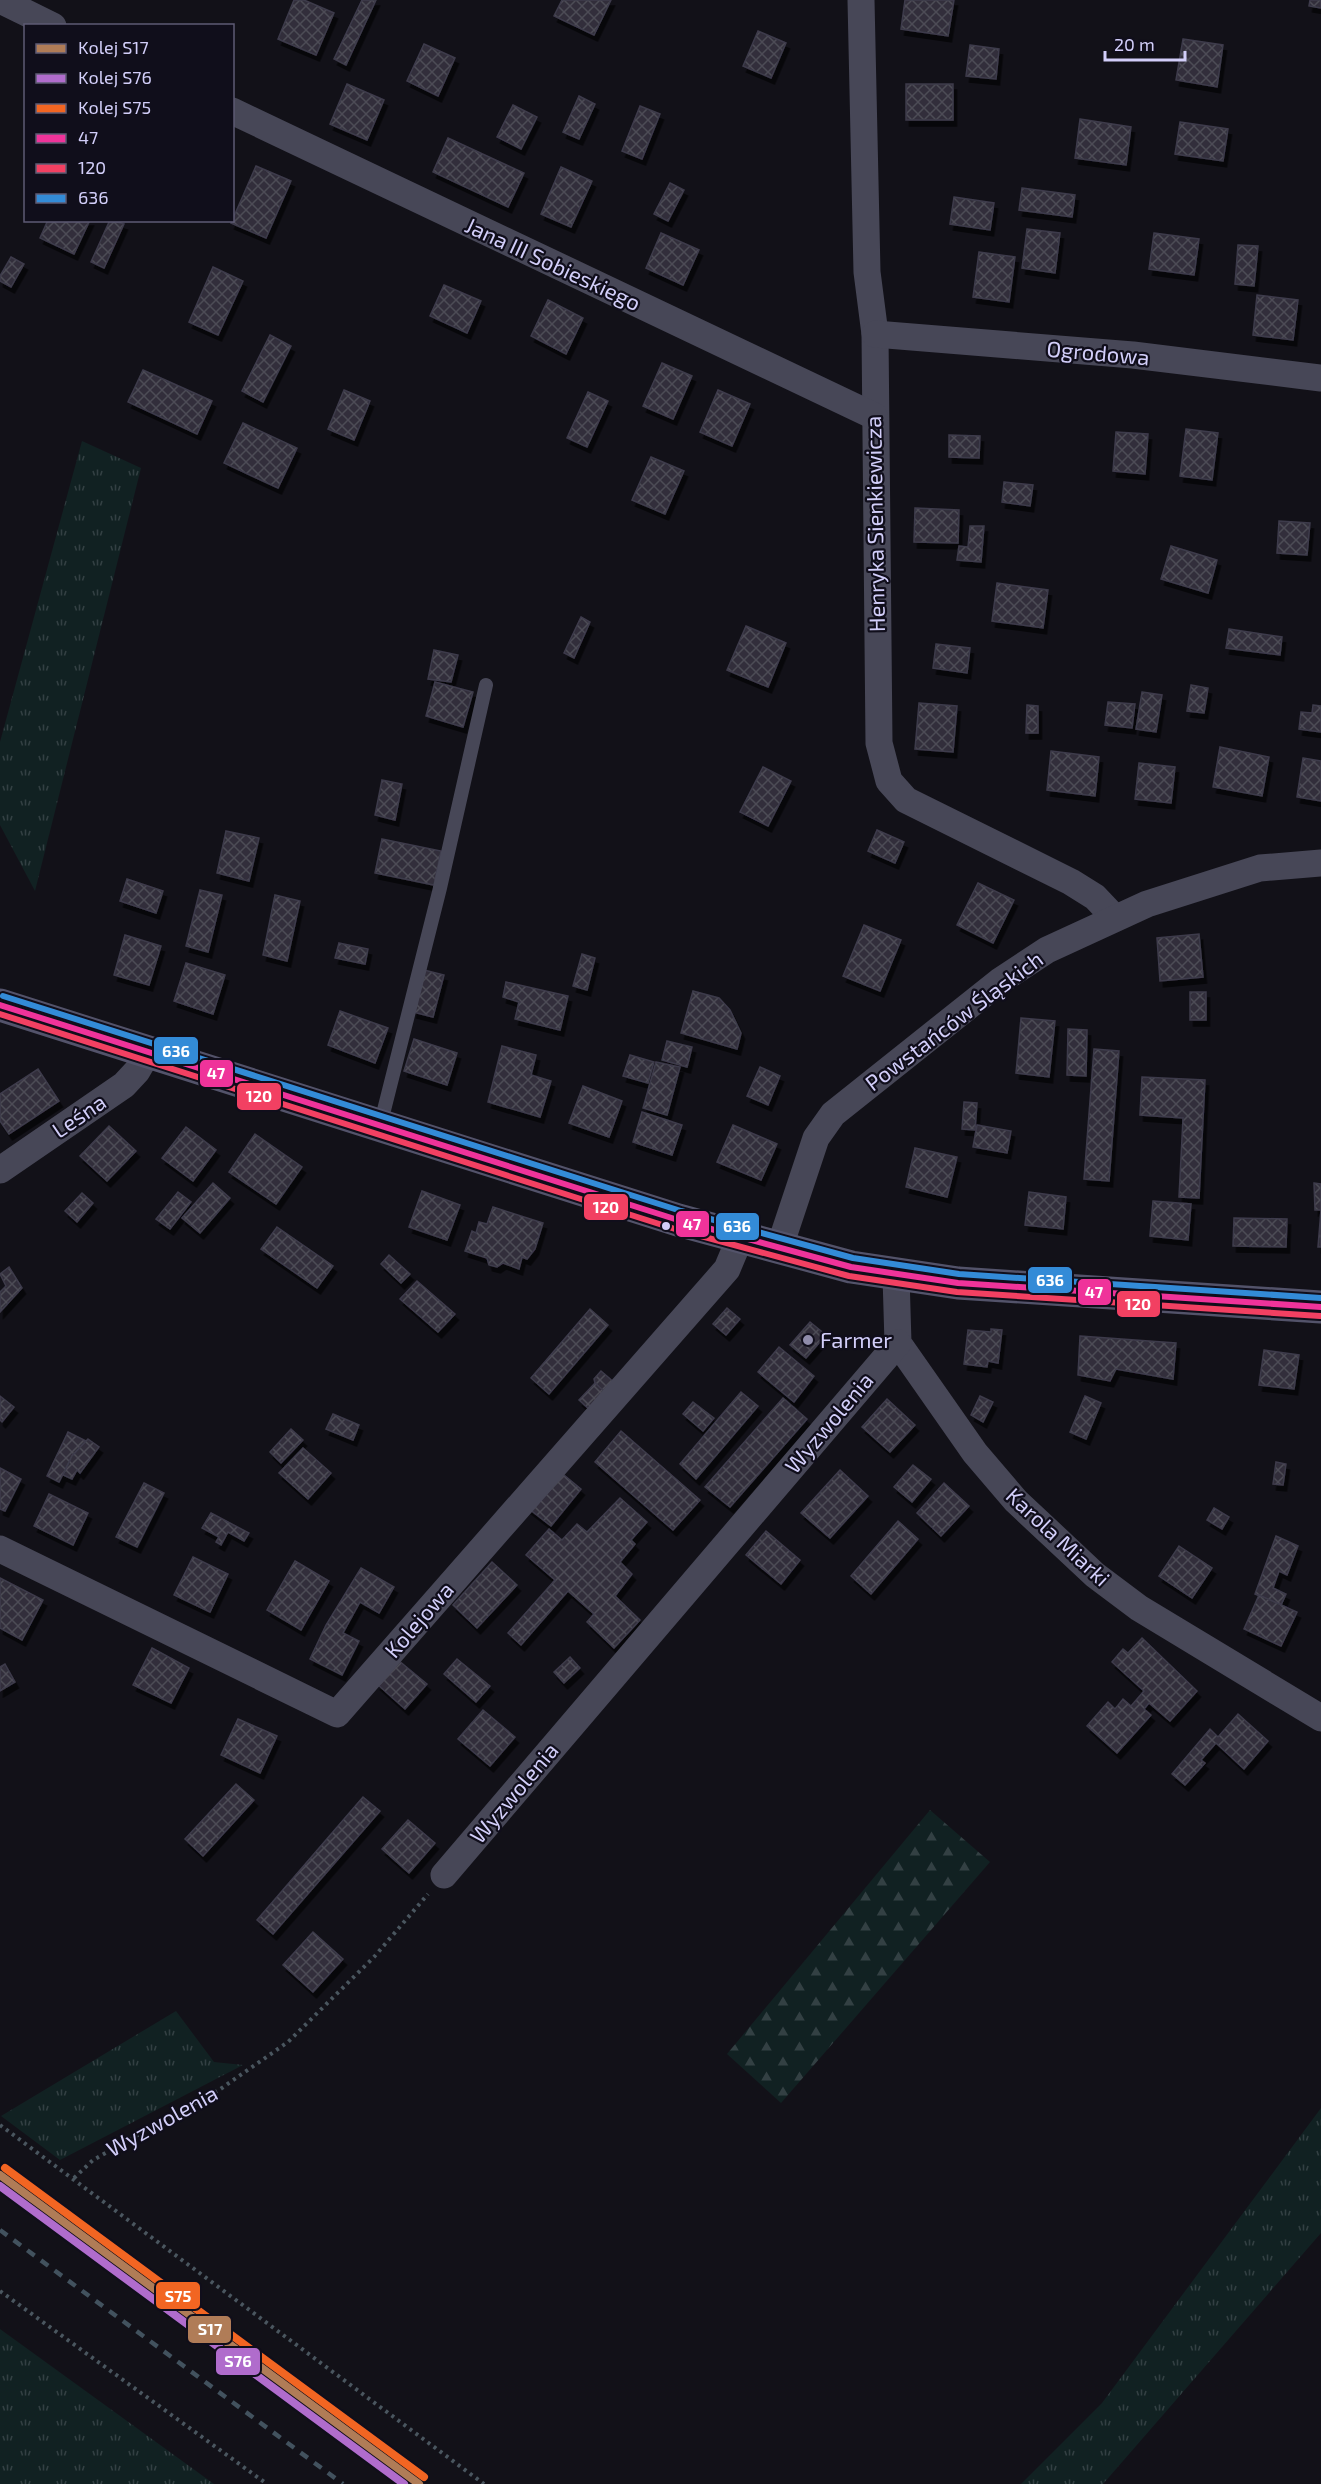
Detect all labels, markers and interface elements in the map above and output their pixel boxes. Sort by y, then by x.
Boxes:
legend [24,24,234,222]
scale bar [1105,24,1184,62]
text: 20 m [1114,33,1155,55]
text: Kolej S17 [78,36,149,58]
text: Kolej S76 [78,66,152,88]
text: Kolej S75 [78,96,151,118]
text: 47 [78,126,98,148]
text: 120 [78,156,106,178]
text: 636 [78,186,109,208]
street label: Jana III Sobieskiego [462,211,645,315]
street label: Ogrodowa [1046,335,1151,369]
street label: Henryka Sienkiewicza [859,416,889,632]
street label: Powstańców Śląskich [859,945,1047,1096]
line badge: 636 [153,1036,199,1065]
text: 636 [162,1041,190,1060]
line badge: 47 [199,1059,234,1088]
text: 47 [207,1063,226,1082]
line badge: 120 [236,1082,282,1111]
text: 120 [246,1086,272,1105]
street label: Leśna [47,1088,110,1142]
line badge: 120 [583,1193,629,1221]
text: 120 [593,1197,619,1216]
line badge: 47 [675,1210,710,1238]
line badge: 636 [715,1212,760,1241]
text: 47 [683,1214,702,1233]
text: 636 [723,1216,751,1235]
unlabelled marker [660,1220,672,1232]
line badge: 636 [1027,1266,1073,1294]
text: 636 [1036,1270,1064,1289]
line badge: 47 [1077,1278,1112,1306]
text: 47 [1085,1282,1104,1301]
line badge: 120 [1116,1290,1161,1318]
text: 120 [1125,1294,1151,1313]
place label: Farmer [820,1326,892,1352]
marker: Farmer [801,1333,815,1347]
street label: Wyzwolenia [779,1367,878,1478]
street label: Karola Miarki [1002,1482,1116,1591]
street label: Kolejowa [378,1576,459,1663]
street label: Wyzwolenia [464,1737,563,1848]
street label: Wyzwolenia [101,2079,222,2161]
line badge: S75 [155,2281,201,2310]
text: S75 [165,2286,191,2305]
line badge: S17 [187,2315,232,2344]
text: S17 [198,2319,223,2338]
line badge: S76 [215,2347,261,2376]
text: S76 [224,2351,252,2370]

